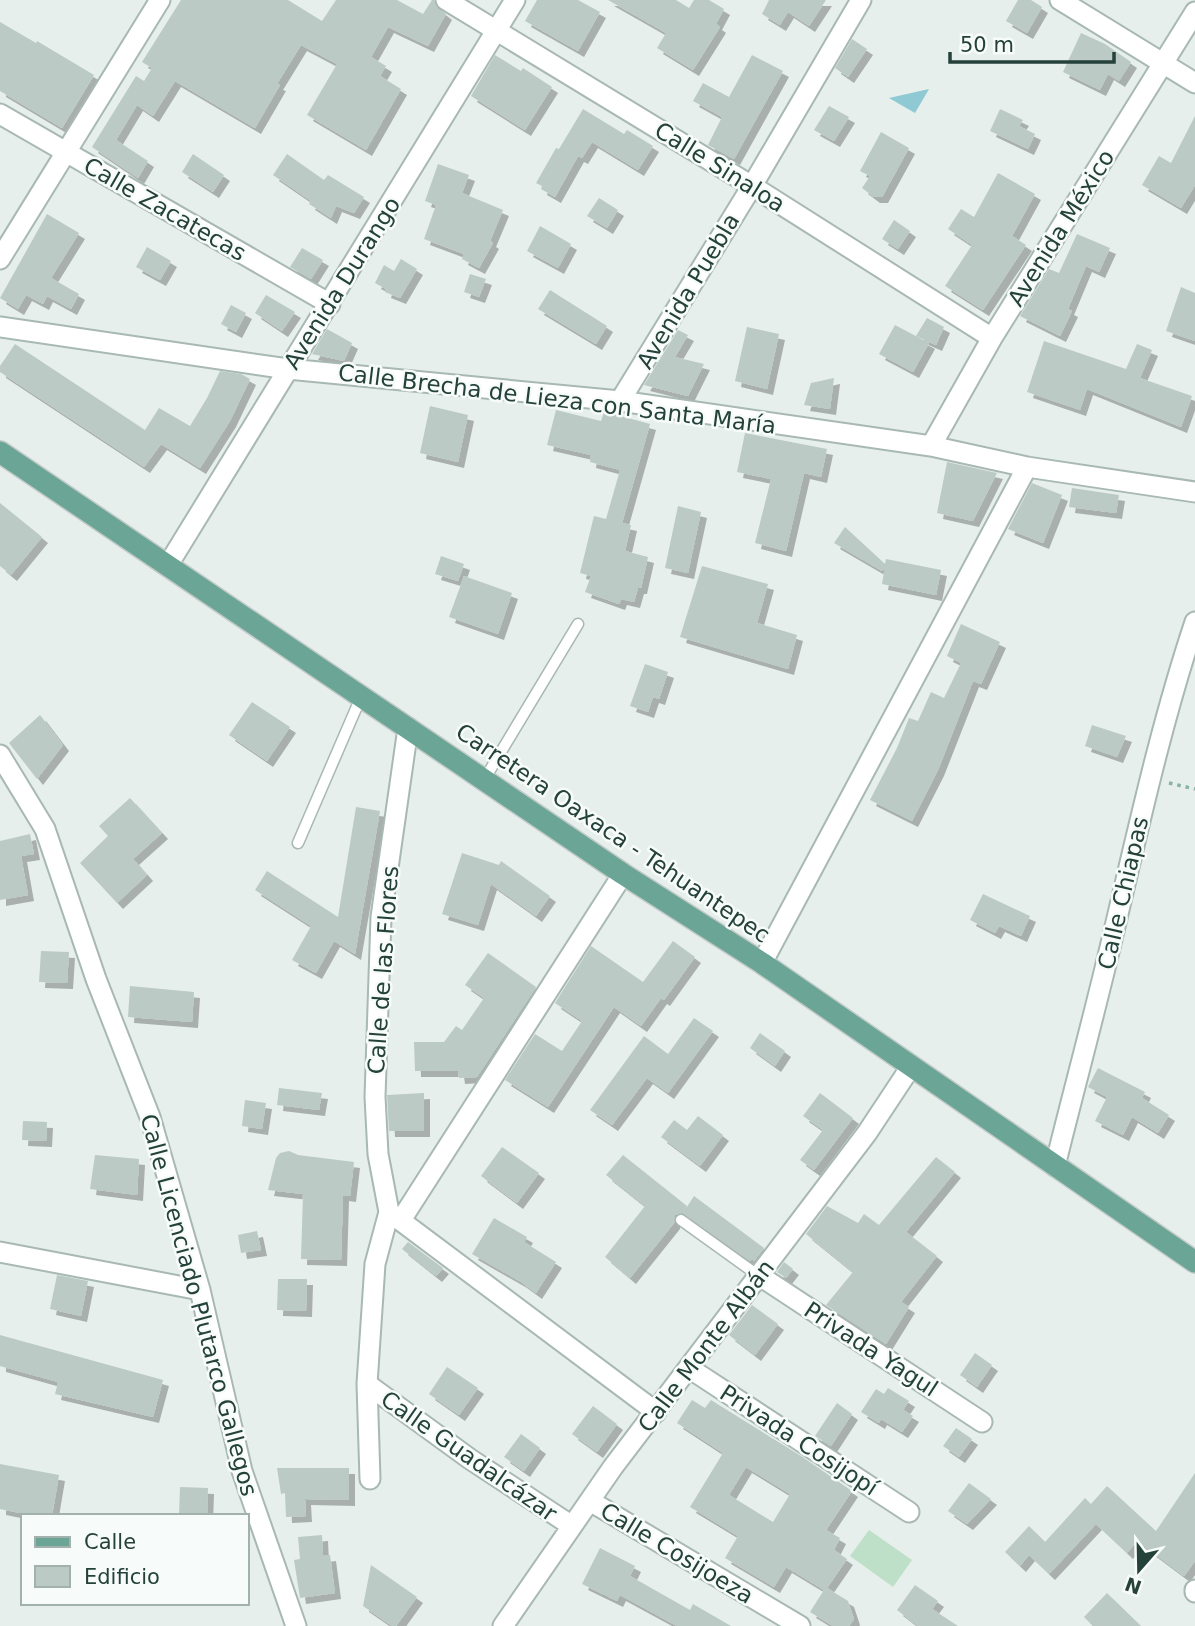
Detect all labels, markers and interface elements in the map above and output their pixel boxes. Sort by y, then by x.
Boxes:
scale bar [950,21,1114,65]
text: 50 m [960,33,1014,57]
street label: Calle Sinaloa [650,117,790,217]
street label: Avenida México [1002,145,1120,311]
street label: Calle Zacatecas [79,152,251,266]
street label: Avenida Durango [278,192,406,374]
street label: Avenida Puebla [631,209,745,373]
street label: Calle Brecha de Lieza con Santa María [337,359,777,439]
street label: Carretera Oaxaca - Tehuantepec [451,718,775,948]
street label: Calle Chiapas [1093,814,1153,972]
street label: Calle de las Flores [363,865,403,1075]
street label: Calle Licenciado Plutarco Gallegos [135,1111,263,1499]
street label: Calle Monte Albán [633,1255,779,1437]
street label: Privada Yagul [800,1296,942,1402]
street label: Privada Cosijopí [715,1379,883,1501]
street label: Calle Guadalcázar [376,1386,562,1527]
street label: Calle Cosijoeza [596,1497,758,1609]
legend [21,1514,248,1605]
text: Calle [84,1530,136,1554]
north arrow [1104,1535,1174,1605]
text: Edificio [84,1565,160,1589]
text: N [1122,1573,1144,1599]

